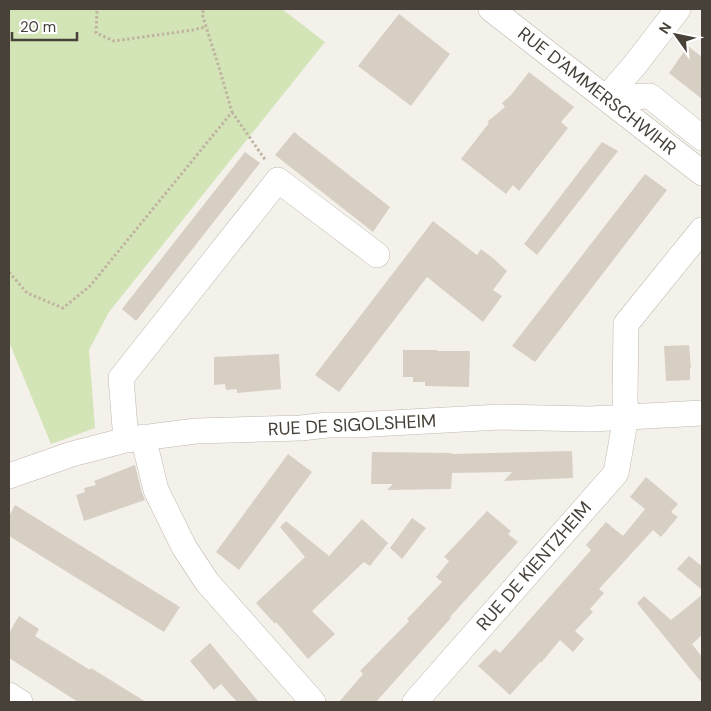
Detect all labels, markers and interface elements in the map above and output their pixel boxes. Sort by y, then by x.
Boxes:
scale bar [12,10,78,42]
north arrow [651,10,701,60]
text: 20 m [20,17,56,37]
text: N [655,19,675,37]
street label: RUE D'AMMERSCHWIHR [513,22,681,160]
street label: RUE DE SIGOLSHEIM [267,409,437,441]
street label: RUE DE KIENTZHEIM [471,496,597,636]

